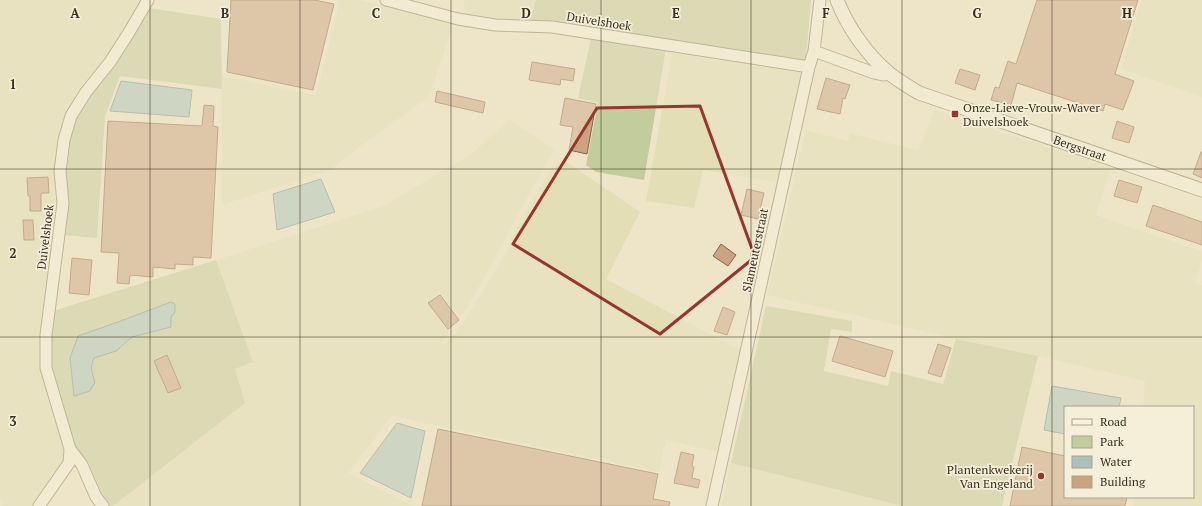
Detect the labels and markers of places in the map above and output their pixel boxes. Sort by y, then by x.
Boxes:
place label: Onze-Lieve-Vrouw-Waver Duivelshoek [963,100,1100,129]
marker: Onze-Lieve-Vrouw-Waver Duivelshoek [950,109,960,119]
place label: Plantenkwekerij Van Engeland [947,462,1033,491]
marker: Plantenkwekerij Van Engeland [1036,471,1046,481]

